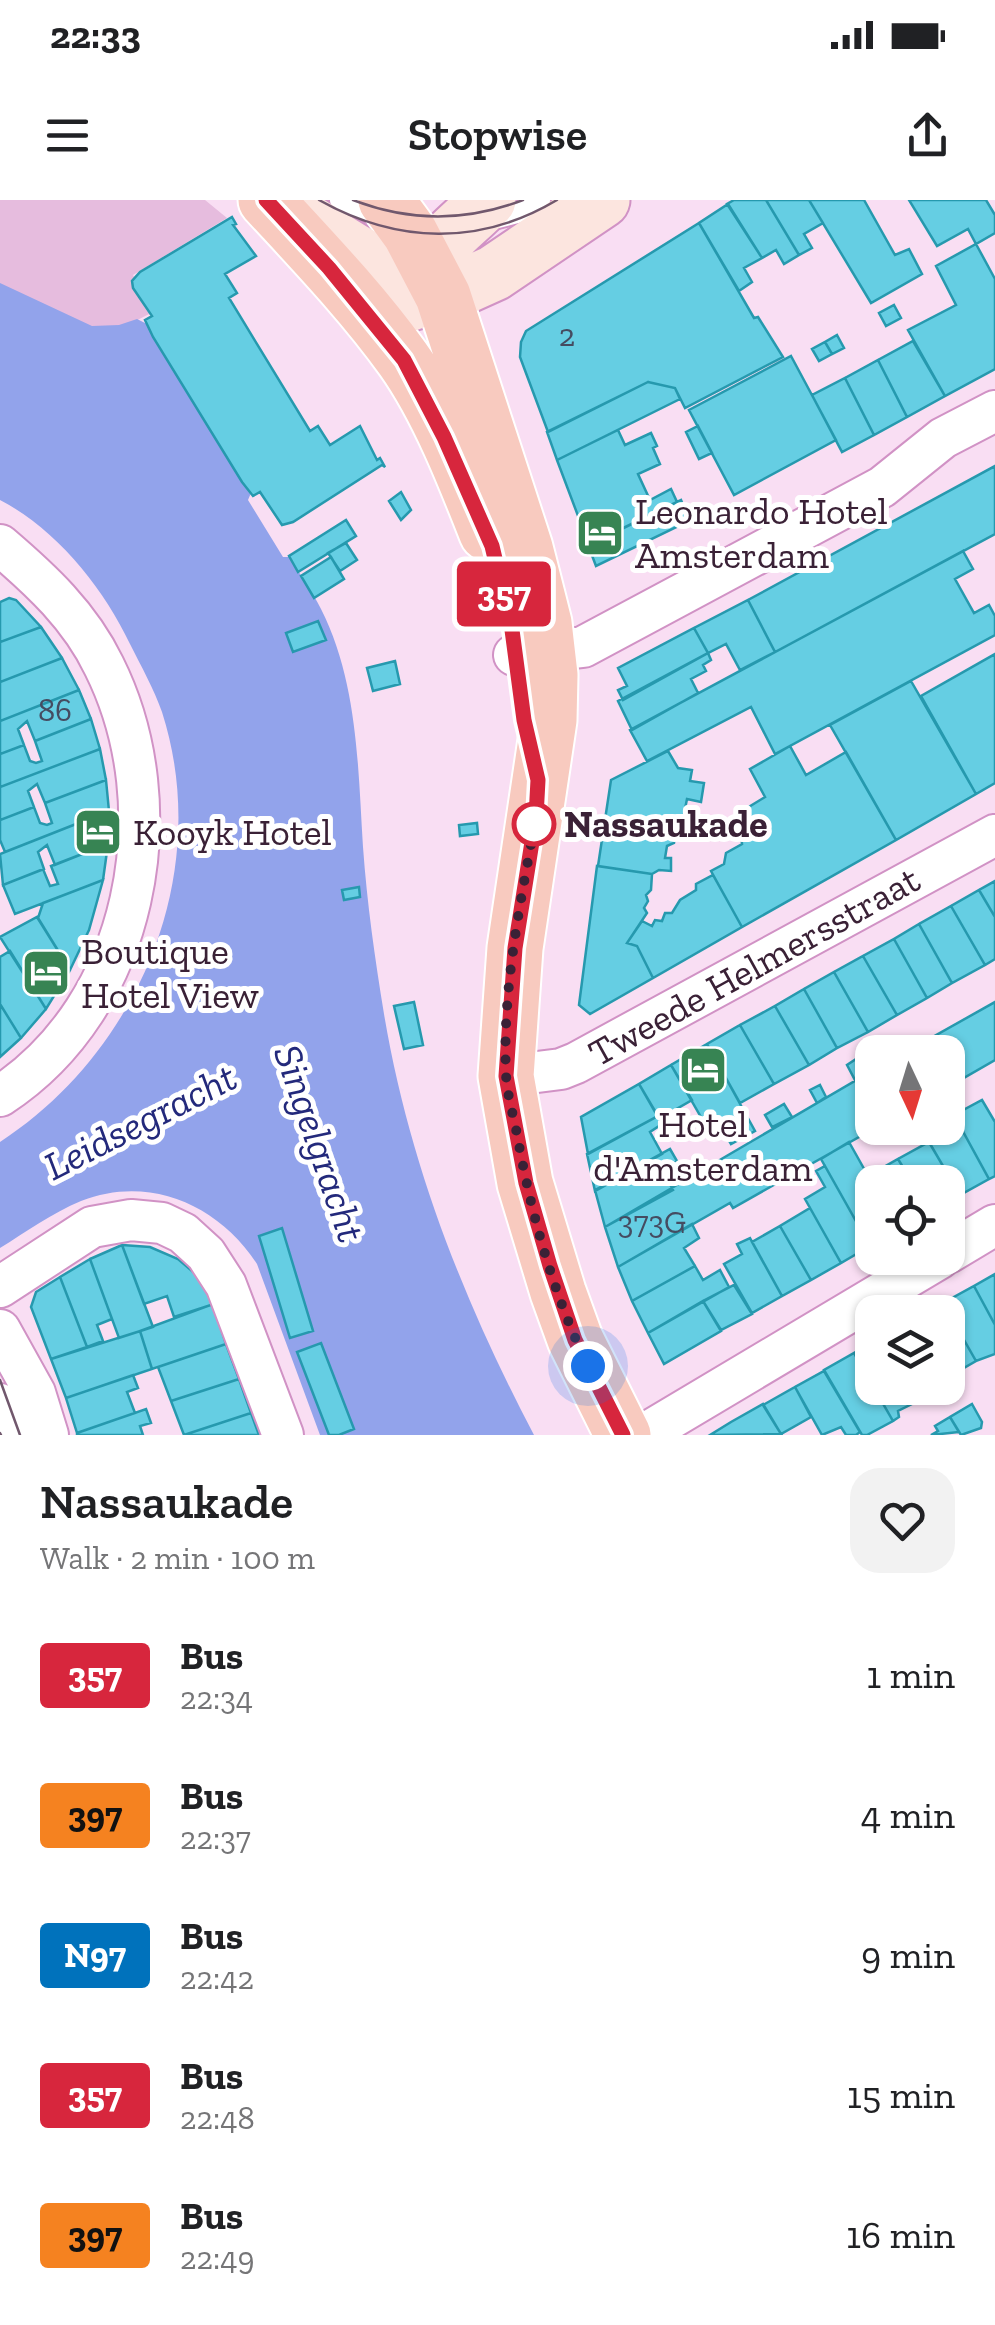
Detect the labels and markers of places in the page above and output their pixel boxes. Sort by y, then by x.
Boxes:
place label: Leonardo Hotel Amsterdam [635,488,888,578]
hotel icon: Leonardo Hotel Amsterdam [574,507,626,559]
place label: Nassaukade [564,801,768,847]
marker: Nassaukade [513,803,555,845]
hotel icon: Kooyk Hotel [72,806,124,858]
place label: Kooyk Hotel [133,809,332,855]
place label: Boutique Hotel View [81,928,259,1018]
hotel icon: Boutique Hotel View [20,947,72,999]
hotel icon: Hotel d'Amsterdam [677,1044,729,1096]
place label: Hotel d'Amsterdam [593,1101,813,1191]

